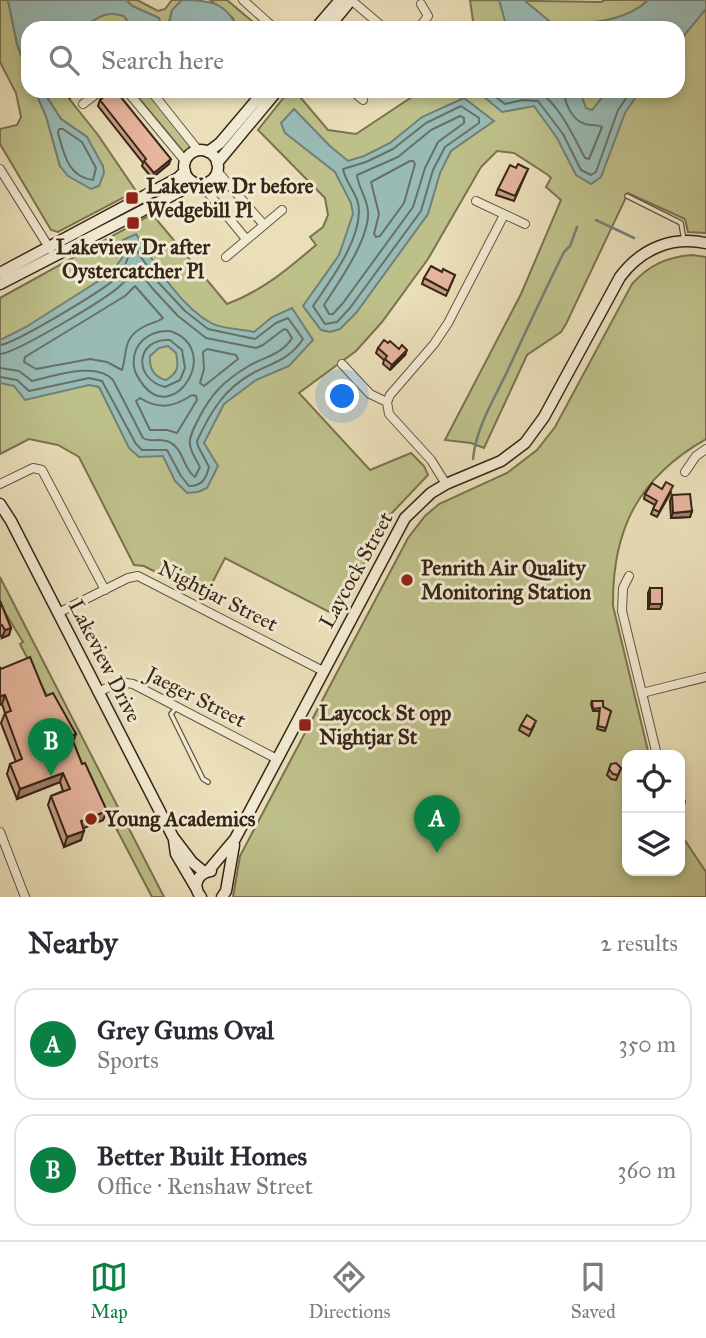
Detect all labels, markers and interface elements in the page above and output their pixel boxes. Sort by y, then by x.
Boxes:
search box [21,21,685,98]
icon: search [45,41,83,79]
text: Search here [101,44,224,76]
place label: Lakeview Dr before Wedgebill Pl [146,173,314,223]
marker: Lakeview Dr before Wedgebill Pl [124,190,140,206]
marker: Lakeview Dr after Oystercatcher Pl [125,215,141,231]
place label: Lakeview Dr after Oystercatcher Pl [56,234,211,284]
your location [325,379,359,413]
street label: Laycock Street [313,507,399,633]
street label: Nightjar Street [154,555,283,638]
place label: Penrith Air Quality Monitoring Station [421,555,592,605]
marker: Penrith Air Quality Monitoring Station [399,572,415,588]
street label: Lakeview Drive [63,595,147,727]
street label: Jaeger Street [140,660,251,734]
place label: Laycock St opp Nightjar St [319,700,452,750]
marker: Laycock St opp Nightjar St [297,717,313,733]
pin: B [28,718,74,776]
map controls [622,750,685,876]
button: locate [622,750,685,813]
pin: A [414,795,460,853]
place label: Young Academics [104,806,256,832]
marker: Young Academics [83,811,99,827]
button: layers [622,813,685,876]
text: Nearby [28,925,118,961]
text: 2 results [600,929,678,957]
text: Grey Gums Oval [97,1014,274,1046]
text: A [45,1030,61,1058]
text: 350 m [618,1030,676,1058]
text: Sports [97,1046,159,1074]
text: Better Built Homes [97,1140,307,1172]
text: B [45,1156,61,1184]
text: 360 m [617,1156,676,1184]
text: Office · Renshaw Street [97,1172,313,1200]
tab: Map [90,1258,128,1323]
tab: Directions [308,1258,390,1323]
tab: Saved [571,1258,616,1323]

